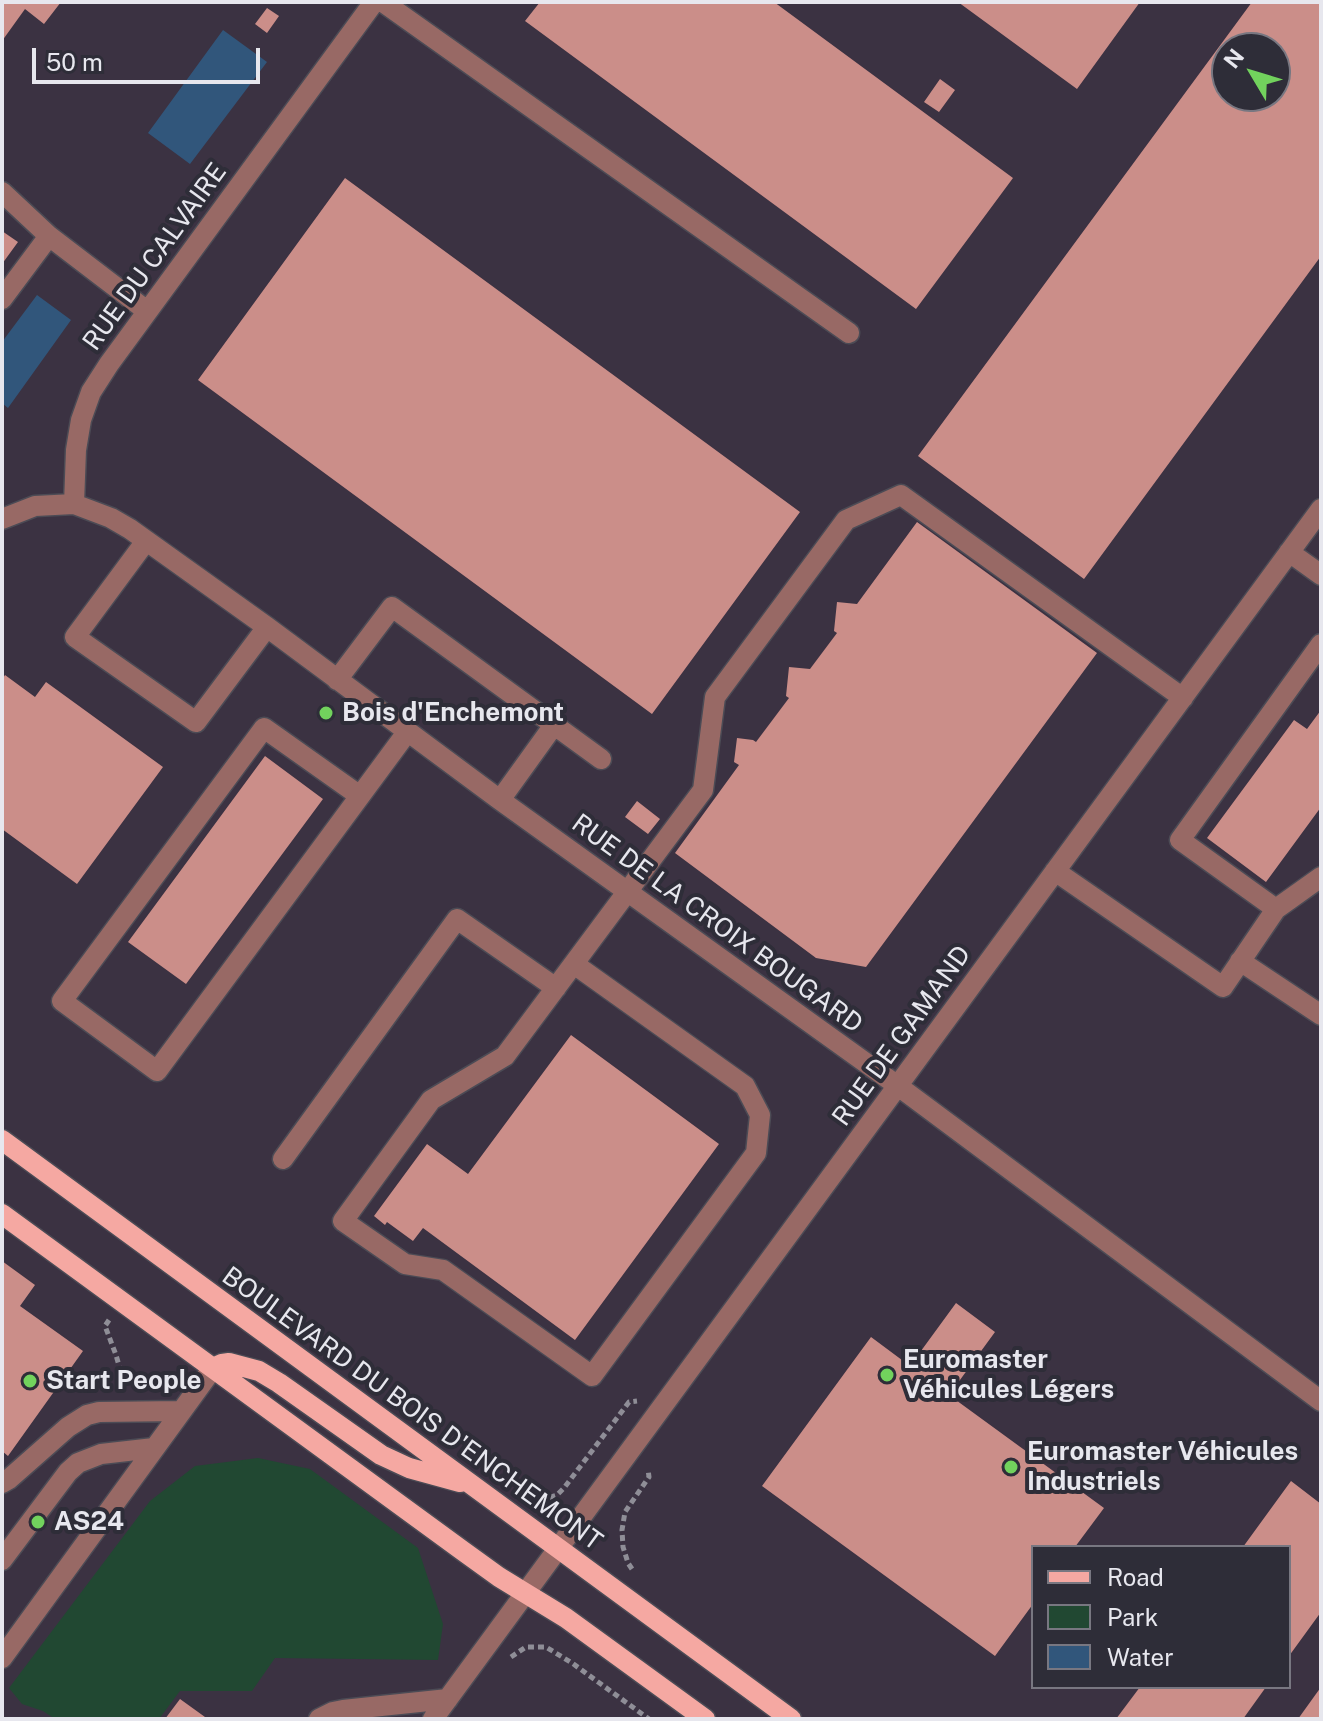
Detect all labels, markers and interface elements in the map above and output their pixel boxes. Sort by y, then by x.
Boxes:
scale bar [36,32,264,82]
north arrow [1211,32,1291,112]
text: N [1218,44,1249,73]
text: 50 m [46,48,103,76]
street label: RUE DU CALVAIRE [77,157,233,357]
place label: Bois d'Enchemont [342,697,564,729]
marker: Bois d'Enchemont [317,704,335,722]
street label: RUE DE LA CROIX BOUGARD [566,808,868,1040]
street label: RUE DE GAMAND [826,940,978,1132]
street label: BOULEVARD DU BOIS D'ENCHEMONT [216,1261,608,1557]
place label: Euromaster Véhicules Légers [903,1344,1114,1406]
place label: Start People [46,1365,201,1397]
marker: Euromaster Véhicules Légers [878,1366,896,1384]
marker: Start People [21,1372,39,1390]
place label: Euromaster Véhicules Industriels [1027,1436,1298,1498]
marker: Euromaster Véhicules Industriels [1002,1458,1020,1476]
place label: AS24 [54,1506,124,1538]
marker: AS24 [29,1513,47,1531]
legend [1031,1545,1291,1689]
text: Road [1107,1563,1164,1591]
text: Park [1107,1603,1158,1631]
text: Water [1107,1643,1174,1671]

